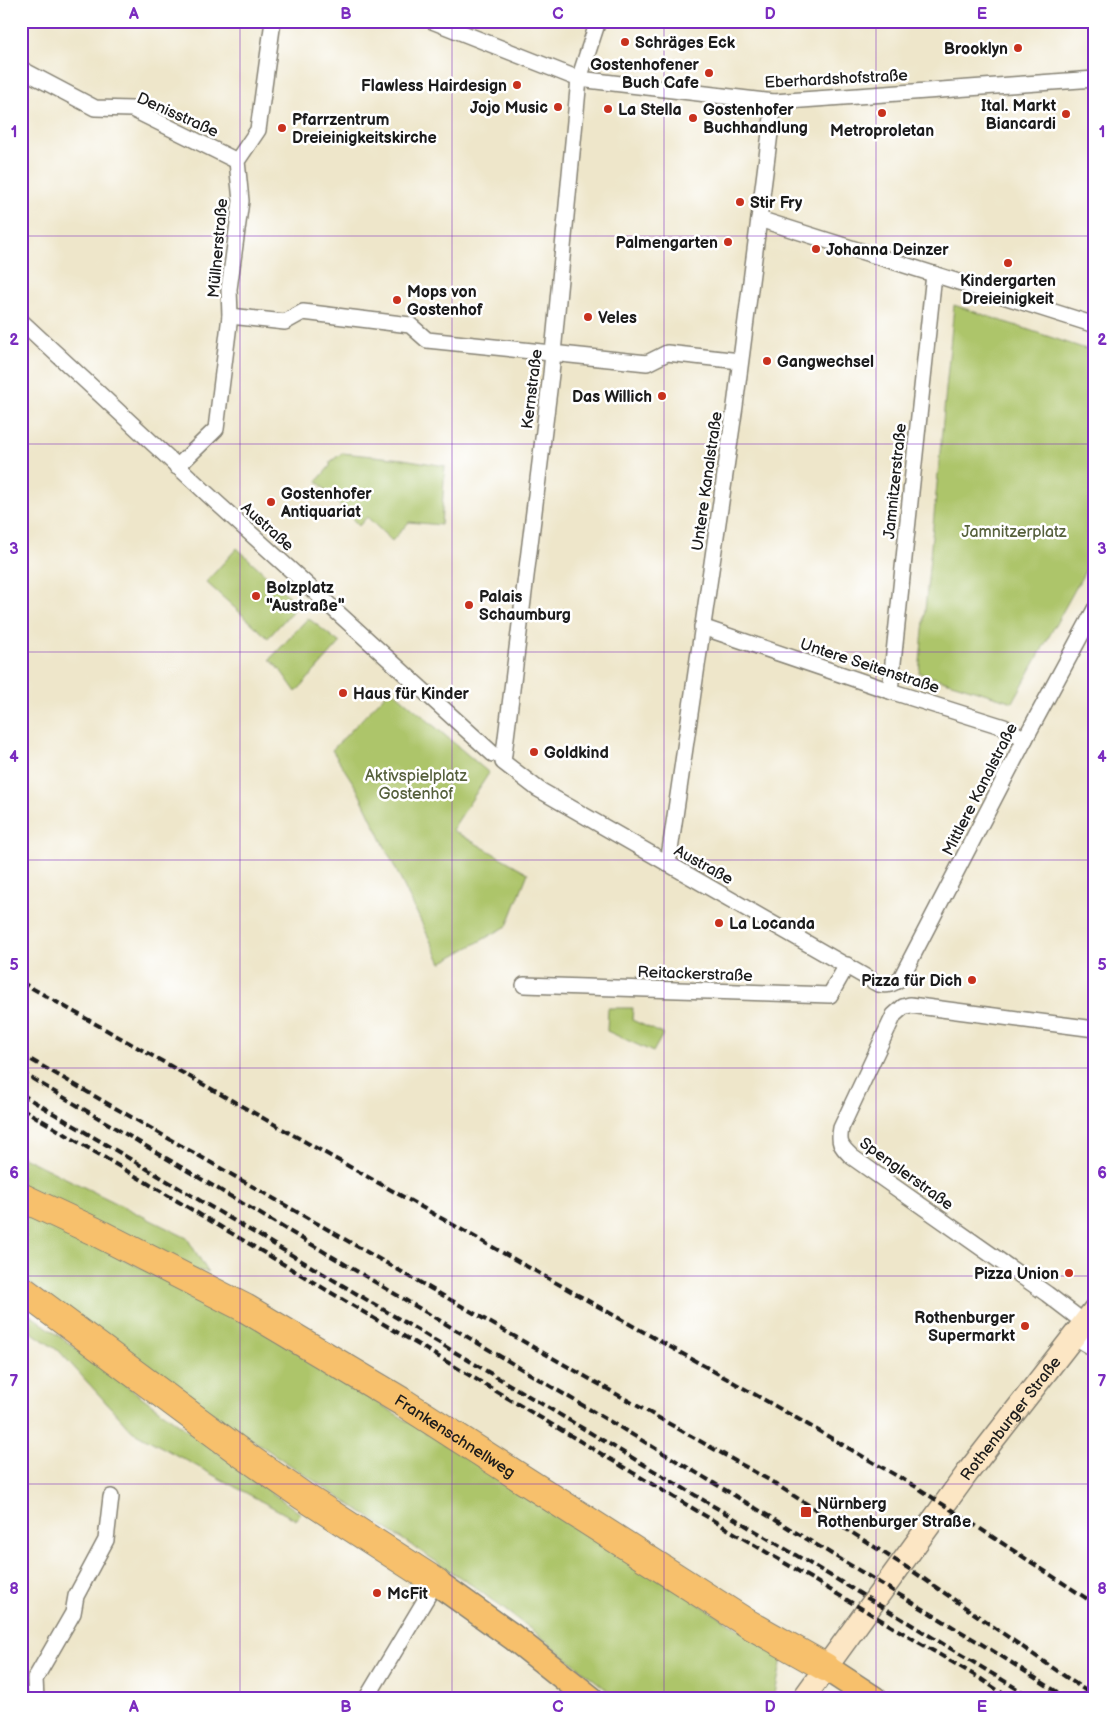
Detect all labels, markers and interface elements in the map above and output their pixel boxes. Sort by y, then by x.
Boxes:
text: A [128,5,139,24]
text: B [340,5,352,24]
text: C [552,5,564,24]
text: D [764,5,776,24]
text: E [977,5,987,24]
place label: Schräges Eck [635,34,736,53]
marker: Schräges Eck [619,36,631,48]
place label: Brooklyn [944,40,1008,59]
marker: Brooklyn [1012,42,1024,54]
place label: Gostenhofener Buch Cafe [590,56,700,93]
street label: Eberhardshofstraße [764,66,909,93]
marker: Gostenhofener Buch Cafe [703,67,715,79]
place label: Flawless Hairdesign [361,77,507,96]
marker: Flawless Hairdesign [511,79,523,91]
street label: Denisstraße [134,89,222,142]
place label: Ital. Markt Biancardi [981,97,1057,134]
place label: Jojo Music [470,99,548,118]
marker: Jojo Music [552,101,564,113]
place label: La Stella [618,101,682,120]
place label: Gostenhofer Buchhandlung [703,101,808,138]
marker: La Stella [602,103,614,115]
marker: Metroproletan [876,107,888,119]
marker: Ital. Markt Biancardi [1060,108,1072,120]
place label: Pfarrzentrum Dreieinigkeitskirche [292,111,437,148]
marker: Gostenhofer Buchhandlung [687,112,699,124]
marker: Pfarrzentrum Dreieinigkeitskirche [276,122,288,134]
place label: Metroproletan [830,122,934,141]
text: 1 [11,123,17,142]
text: 1 [1099,123,1105,142]
place label: Stir Fry [750,194,803,213]
marker: Stir Fry [734,196,746,208]
street label: Müllnerstraße [205,197,232,299]
place label: Palmengarten [616,234,718,253]
marker: Palmengarten [722,236,734,248]
place label: Johanna Deinzer [826,241,949,260]
marker: Johanna Deinzer [810,243,822,255]
marker: Kindergarten Dreieinigkeit [1002,257,1014,269]
place label: Kindergarten Dreieinigkeit [960,272,1056,309]
place label: Mops von Gostenhof [407,283,484,320]
marker: Mops von Gostenhof [391,294,403,306]
place label: Veles [598,309,637,328]
marker: Veles [582,311,594,323]
text: 2 [9,331,19,350]
text: 2 [1097,331,1107,350]
street label: Kernstraße [518,348,547,430]
place label: Gangwechsel [777,353,874,372]
marker: Gangwechsel [761,355,773,367]
place label: Das Willich [572,388,652,407]
marker: Das Willich [656,390,668,402]
street label: Untere Kanalstraße [688,410,727,552]
street label: Jamnitzerstraße [880,422,911,540]
place label: Gostenhofer Antiquariat [280,485,372,522]
marker: Gostenhofer Antiquariat [265,496,277,508]
street label: Austraße [237,499,298,556]
park label: Jamnitzerplatz [961,523,1067,542]
text: 3 [9,540,19,559]
text: 3 [1097,540,1107,559]
place label: Bolzplatz "Austraße" [266,579,345,616]
place label: Palais Schaumburg [479,588,571,625]
marker: Bolzplatz "Austraße" [250,590,262,602]
marker: Palais Schaumburg [463,599,475,611]
street label: Untere Seitenstraße [798,635,942,698]
place label: Haus für Kinder [353,685,470,704]
marker: Haus für Kinder [337,687,349,699]
street label: Mittlere Kanalstraße [939,720,1022,859]
place label: Goldkind [544,744,609,763]
marker: Goldkind [528,746,540,758]
text: 4 [9,748,19,767]
text: 4 [1097,748,1107,767]
park label: Aktivspielplatz Gostenhof [365,767,467,804]
street label: Austraße [671,841,736,889]
place label: La Locanda [729,915,815,934]
marker: La Locanda [713,917,725,929]
text: 5 [9,956,19,975]
text: 5 [1097,956,1107,975]
street label: Reitackerstraße [637,963,753,986]
place label: Pizza für Dich [861,972,962,991]
marker: Pizza für Dich [966,974,978,986]
street label: Spenglerstraße [856,1134,957,1215]
text: 6 [9,1164,19,1183]
text: 6 [1097,1164,1107,1183]
place label: Pizza Union [974,1265,1059,1284]
marker: Pizza Union [1063,1267,1075,1279]
place label: Rothenburger Supermarkt [914,1309,1016,1346]
marker: Rothenburger Supermarkt [1019,1320,1031,1332]
street label: Rothenburger Straße [957,1353,1066,1485]
text: 7 [10,1372,19,1391]
text: 7 [1098,1372,1107,1391]
street label: Frankenschnellweg [391,1391,518,1483]
place label: Nürnberg Rothenburger Straße [817,1495,971,1532]
marker: Nürnberg Rothenburger Straße [799,1505,813,1519]
text: 8 [9,1580,19,1599]
text: 8 [1097,1580,1107,1599]
place label: McFit [387,1585,429,1604]
marker: McFit [371,1587,383,1599]
text: A [128,1698,139,1717]
text: B [340,1698,352,1717]
text: C [552,1698,564,1717]
text: D [764,1698,776,1717]
text: E [977,1698,987,1717]

